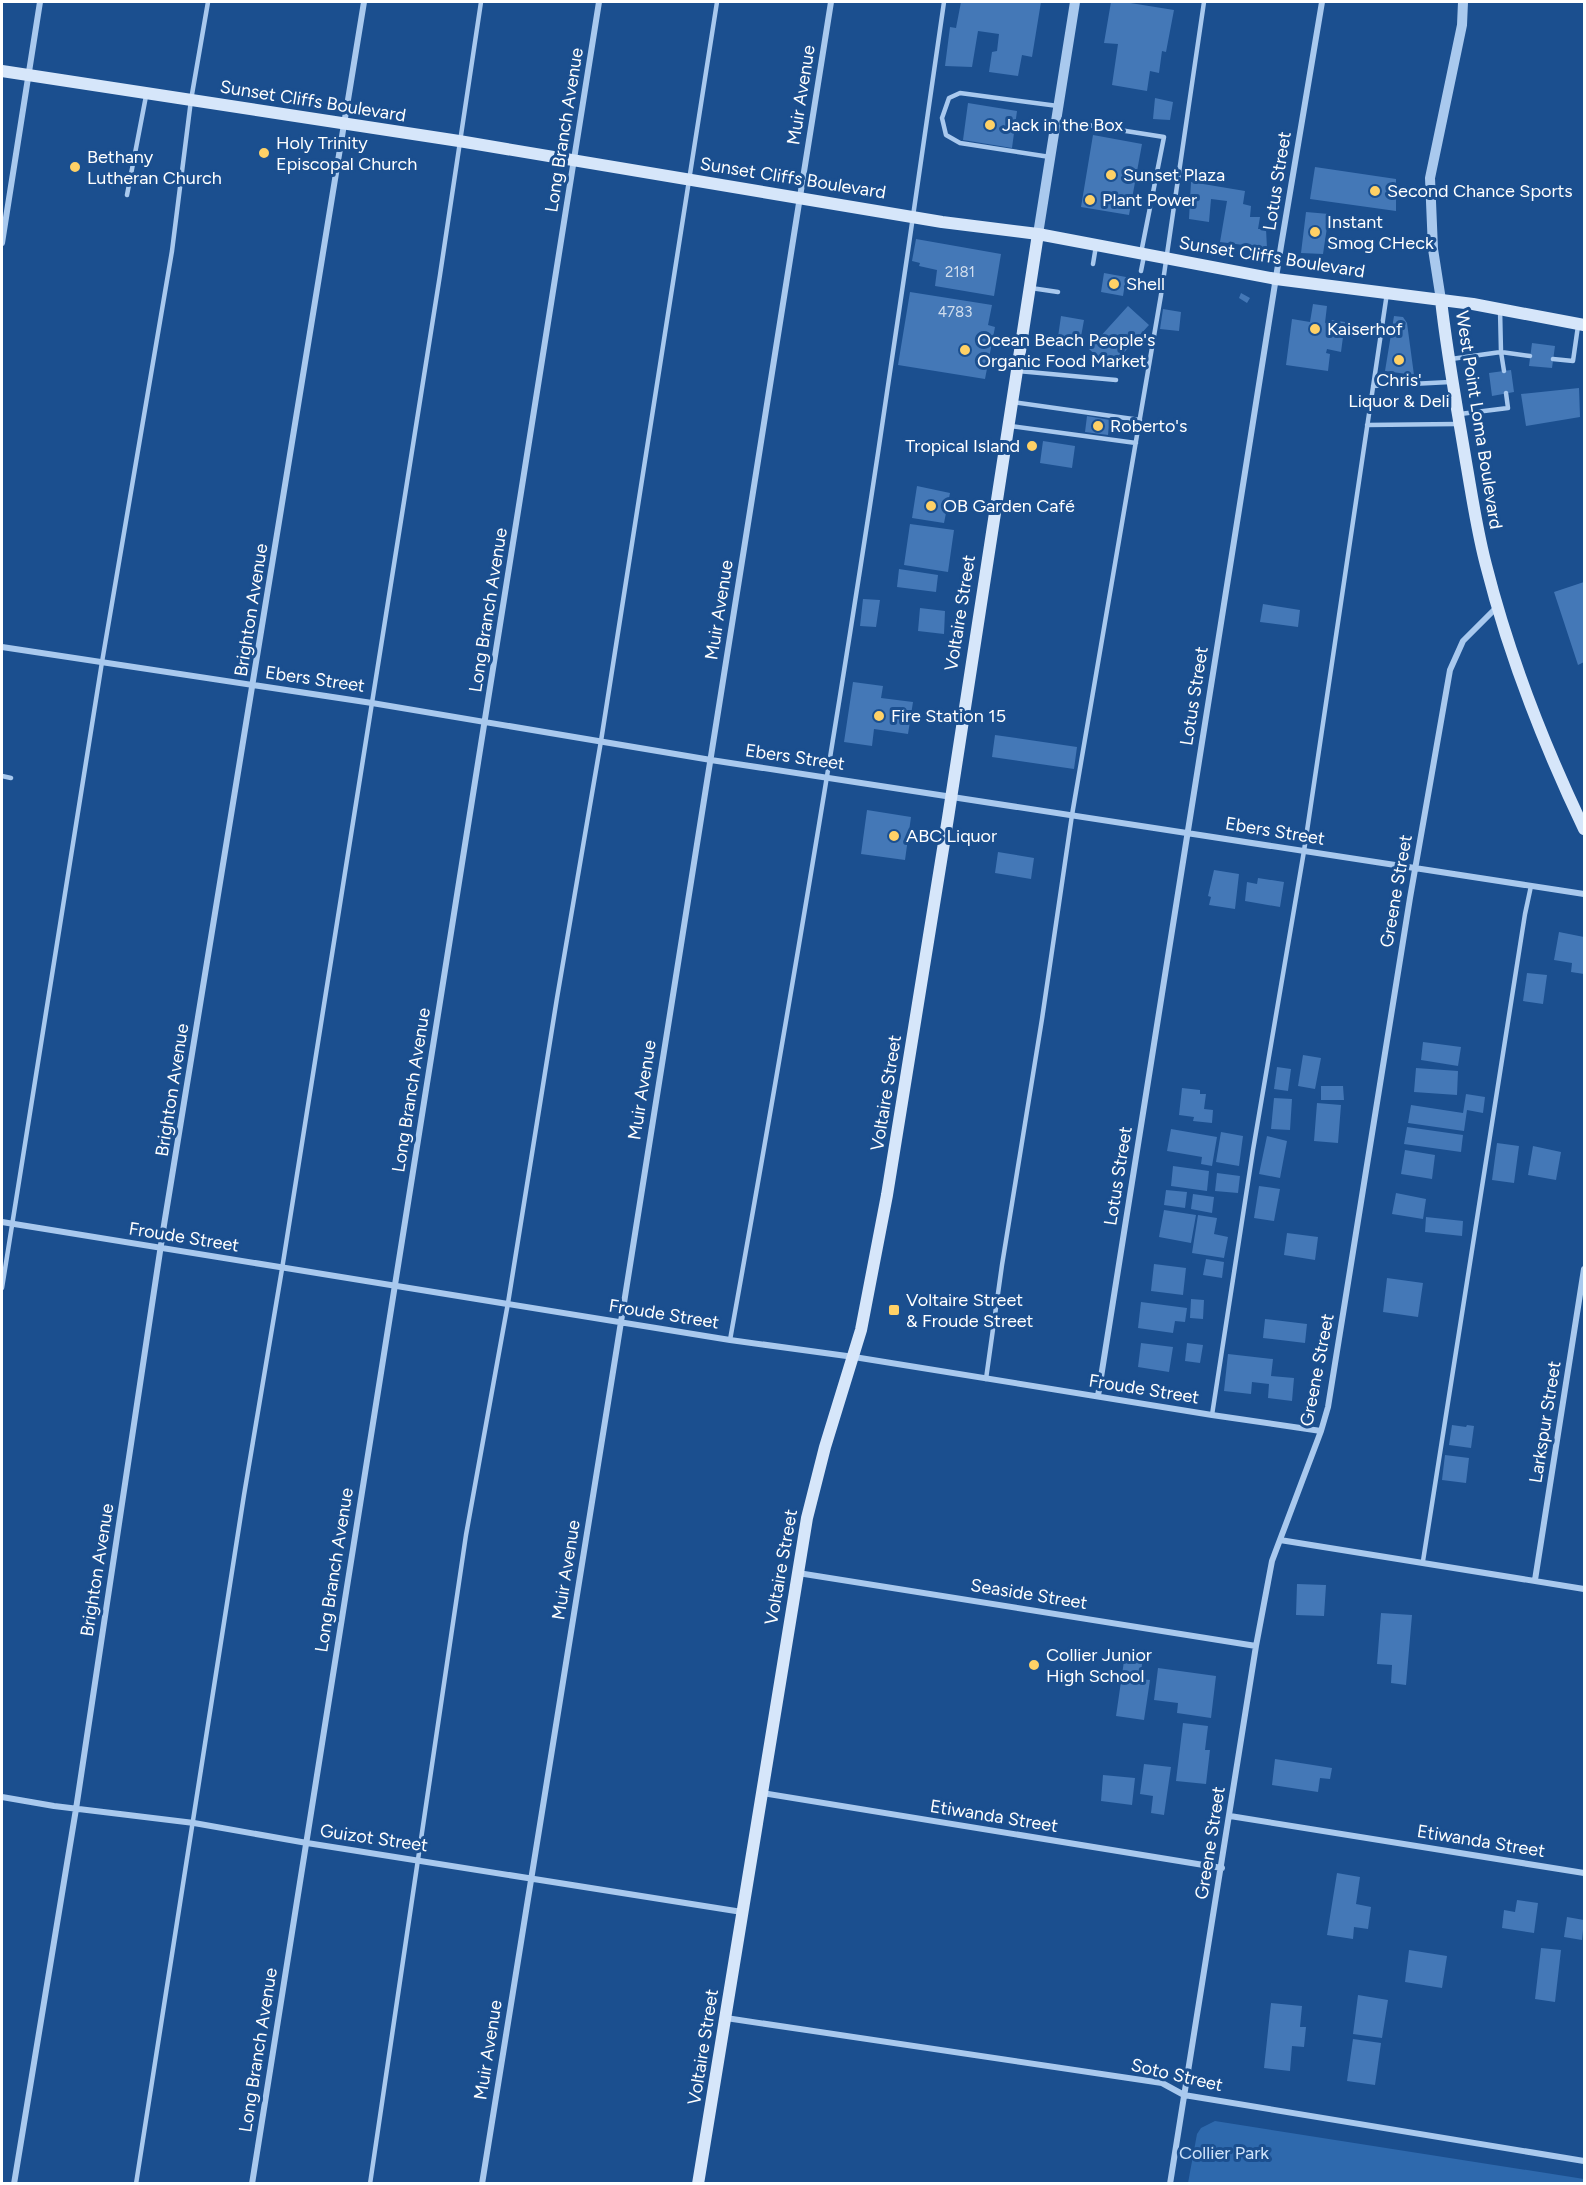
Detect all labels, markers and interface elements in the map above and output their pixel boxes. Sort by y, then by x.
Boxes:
street label: Muir Avenue [782,43,820,147]
street label: Long Branch Avenue [540,46,588,214]
street label: Sunset Cliffs Boulevard [219,75,407,127]
place label: Jack in the Box [1002,114,1123,136]
marker: Jack in the Box [983,118,997,132]
street label: Lotus Street [1258,130,1296,232]
place label: Holy Trinity Episcopal Church [276,132,417,175]
place label: Bethany Lutheran Church [87,146,222,189]
marker: Holy Trinity Episcopal Church [257,146,271,160]
street label: Sunset Cliffs Boulevard [699,152,887,204]
marker: Bethany Lutheran Church [68,160,82,174]
place label: Sunset Plaza [1123,164,1225,186]
marker: Sunset Plaza [1104,168,1118,182]
place label: Second Chance Sports [1387,180,1573,202]
marker: Second Chance Sports [1368,184,1382,198]
place label: Plant Power [1102,189,1197,211]
marker: Plant Power [1083,193,1097,207]
place label: Instant Smog CHeck [1327,211,1434,254]
marker: Instant Smog CHeck [1308,225,1322,239]
street label: Sunset Cliffs Boulevard [1178,231,1366,283]
house number: 2181 [945,263,975,281]
place label: Shell [1126,273,1165,295]
marker: Shell [1107,277,1121,291]
house number: 4783 [938,303,972,321]
street label: West Point Loma Boulevard [1451,309,1507,531]
place label: Kaiserhof [1327,318,1403,340]
marker: Kaiserhof [1308,322,1322,336]
place label: Ocean Beach People's Organic Food Market [977,329,1155,372]
marker: Ocean Beach People's Organic Food Market [958,343,972,357]
marker: Chris' Liquor & Deli [1392,353,1406,367]
place label: Chris' Liquor & Deli [1348,369,1450,412]
place label: Roberto's [1110,415,1187,437]
marker: Roberto's [1091,419,1105,433]
place label: Tropical Island [905,435,1020,457]
marker: Tropical Island [1025,439,1039,453]
place label: OB Garden Café [943,495,1075,517]
marker: OB Garden Café [924,499,938,513]
street label: Long Branch Avenue [464,526,512,694]
street label: Brighton Avenue [230,542,272,678]
street label: Voltaire Street [940,553,980,673]
street label: Muir Avenue [700,558,738,662]
street label: Lotus Street [1175,645,1213,747]
street label: Ebers Street [264,661,366,697]
place label: Fire Station 15 [891,705,1006,727]
marker: Fire Station 15 [872,709,886,723]
street label: Ebers Street [744,739,846,775]
street label: Ebers Street [1224,812,1326,850]
place label: ABC Liquor [906,825,997,847]
marker: ABC Liquor [887,829,901,843]
street label: Greene Street [1375,833,1417,949]
street label: Long Branch Avenue [387,1006,435,1174]
street label: Brighton Avenue [151,1022,193,1158]
street label: Voltaire Street [866,1033,906,1153]
street label: Muir Avenue [623,1038,661,1142]
street label: Lotus Street [1099,1125,1137,1227]
street label: Froude Street [127,1217,241,1257]
place label: Voltaire Street & Froude Street [906,1289,1034,1332]
street label: Froude Street [607,1294,721,1334]
marker: Voltaire Street & Froude Street [887,1303,901,1317]
street label: Greene Street [1295,1312,1339,1428]
street label: Larkspur Street [1524,1359,1566,1485]
street label: Froude Street [1087,1369,1201,1409]
street label: Long Branch Avenue [310,1486,358,1654]
street label: Brighton Avenue [76,1502,118,1638]
street label: Voltaire Street [760,1507,802,1627]
street label: Muir Avenue [547,1518,585,1622]
street label: Seaside Street [969,1574,1089,1614]
place label: Collier Junior High School [1046,1644,1152,1687]
marker: Collier Junior High School [1027,1658,1041,1672]
street label: Greene Street [1190,1785,1230,1901]
street label: Etiwanda Street [928,1795,1060,1837]
street label: Guizot Street [319,1820,430,1856]
street label: Etiwanda Street [1415,1820,1547,1862]
street label: Long Branch Avenue [234,1966,282,2134]
street label: Voltaire Street [683,1987,723,2107]
street label: Muir Avenue [469,1998,507,2102]
street label: Soto Street [1129,2054,1225,2096]
park label: Collier Park [1179,2142,1269,2164]

